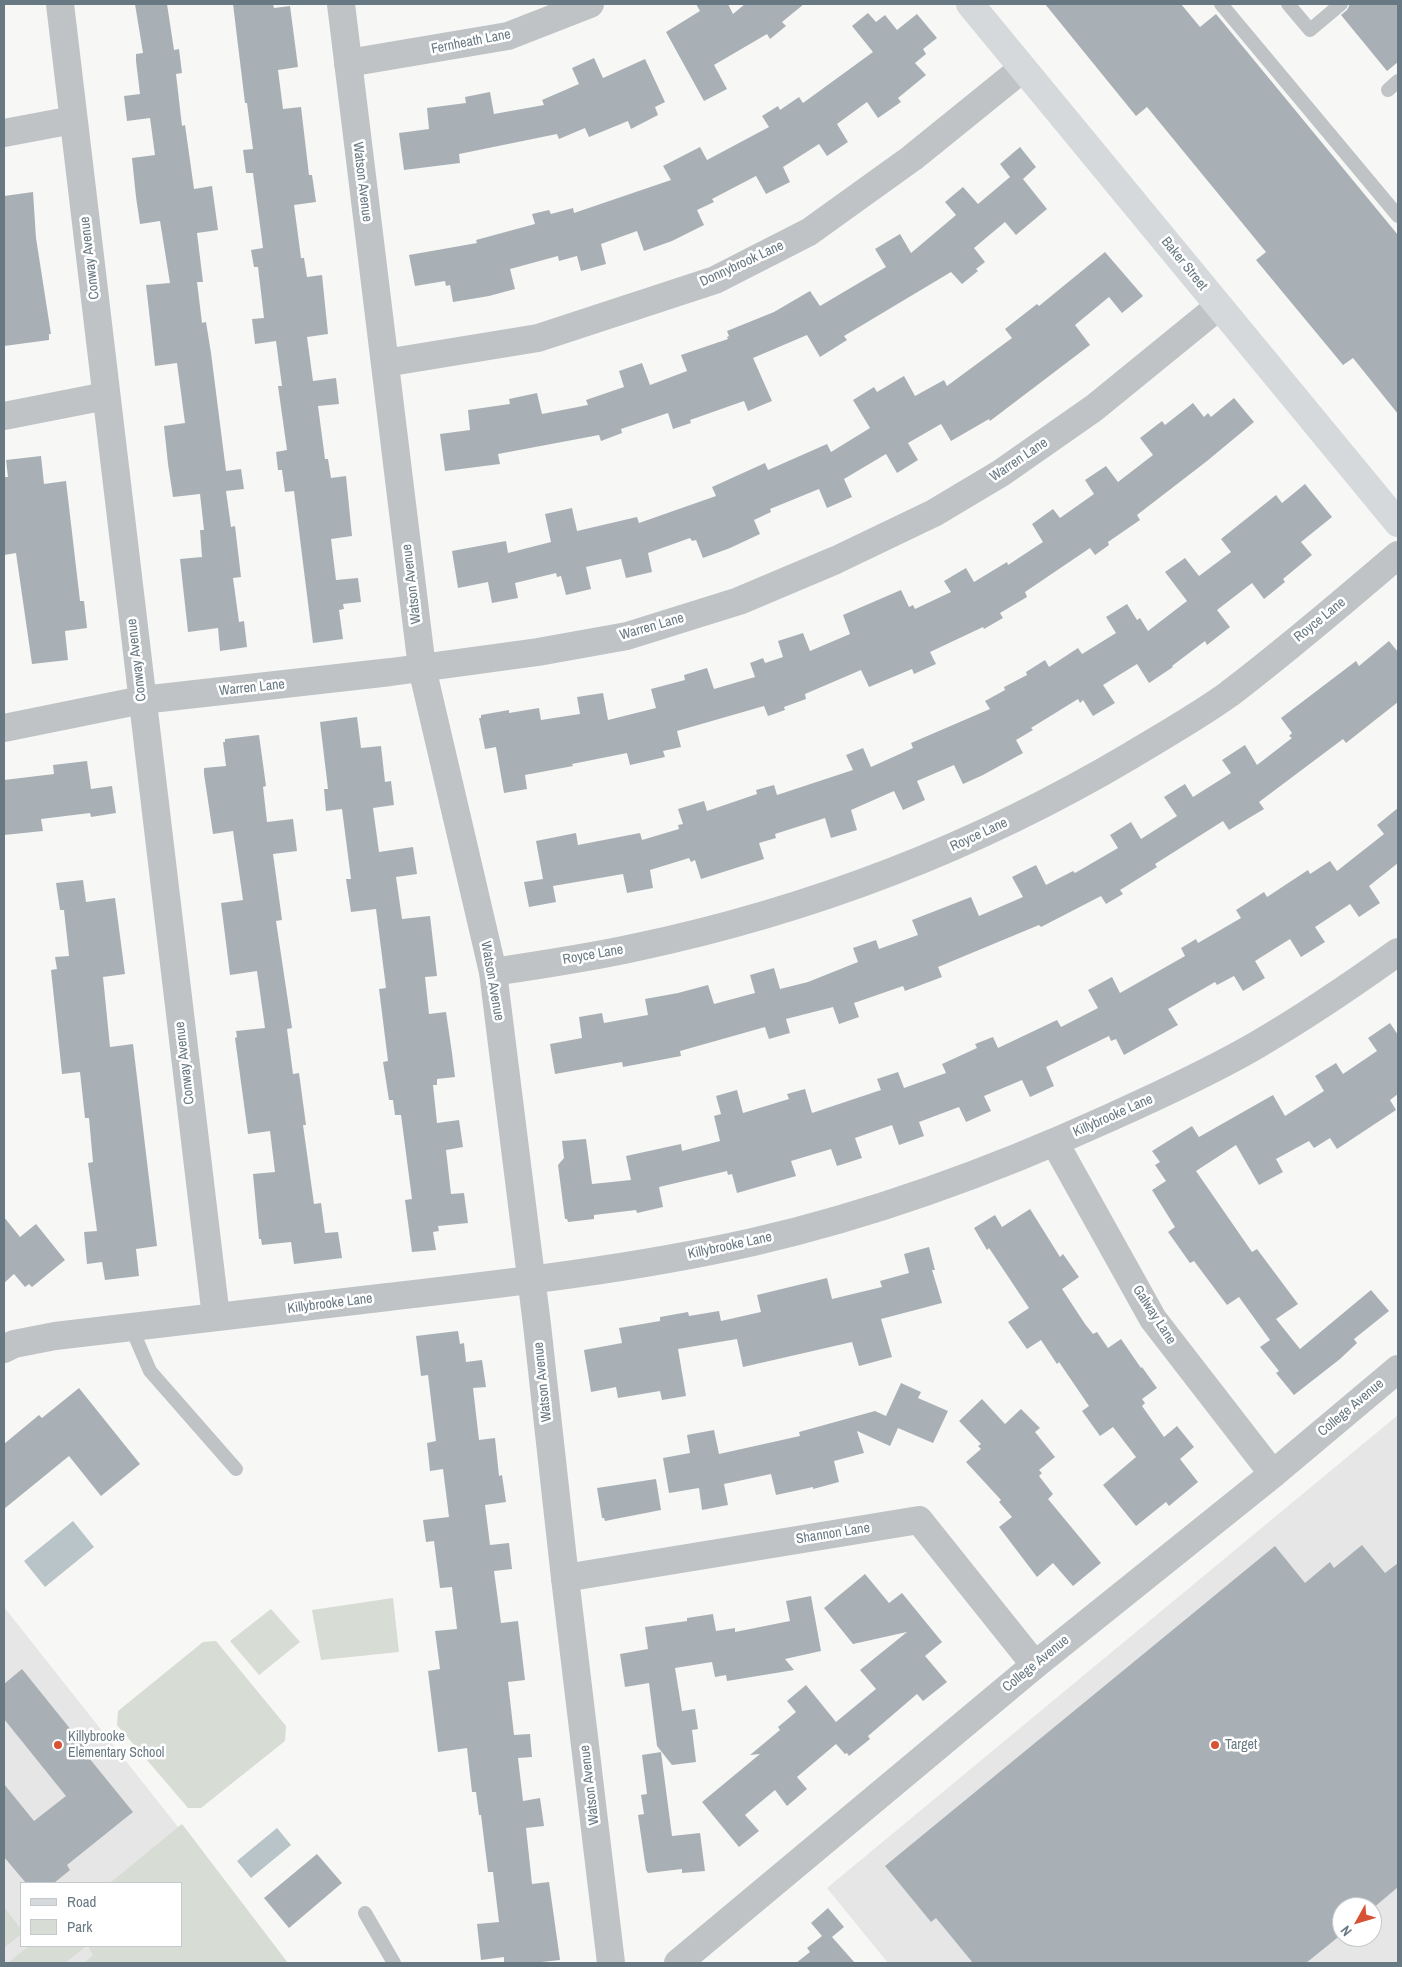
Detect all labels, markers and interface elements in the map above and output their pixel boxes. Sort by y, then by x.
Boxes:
street label: Fernheath Lane [430,26,512,58]
street label: Watson Avenue [349,141,375,223]
street label: Conway Avenue [77,216,103,300]
street label: Baker Street [1157,234,1211,294]
street label: Donnybrook Lane [697,237,787,291]
street label: Warren Lane [987,435,1051,485]
street label: Watson Avenue [399,543,425,625]
street label: Royce Lane [1291,594,1349,646]
street label: Warren Lane [618,610,686,644]
street label: Conway Avenue [124,618,150,702]
street label: Warren Lane [218,676,286,700]
street label: Royce Lane [948,814,1010,856]
street label: Watson Avenue [477,940,507,1022]
street label: Royce Lane [561,941,625,969]
street label: Conway Avenue [172,1021,198,1105]
street label: Killybrooke Lane [1071,1091,1155,1141]
street label: Killybrooke Lane [686,1229,774,1263]
street label: Galway Lane [1129,1282,1179,1348]
street label: Killybrooke Lane [287,1290,373,1318]
street label: Watson Avenue [530,1341,556,1423]
street label: College Avenue [1315,1376,1387,1440]
street label: Shannon Lane [795,1520,871,1548]
street label: College Avenue [999,1632,1073,1696]
place label: Killybrooke Elementary School [68,1729,164,1761]
place label: Target [1225,1737,1257,1753]
marker: Killybrooke Elementary School [52,1739,64,1751]
marker: Target [1209,1739,1221,1751]
street label: Watson Avenue [577,1744,603,1826]
legend [20,1882,182,1947]
text: Road [67,1891,96,1912]
north arrow [1332,1897,1382,1947]
text: Park [67,1916,92,1937]
text: N [1337,1922,1356,1940]

